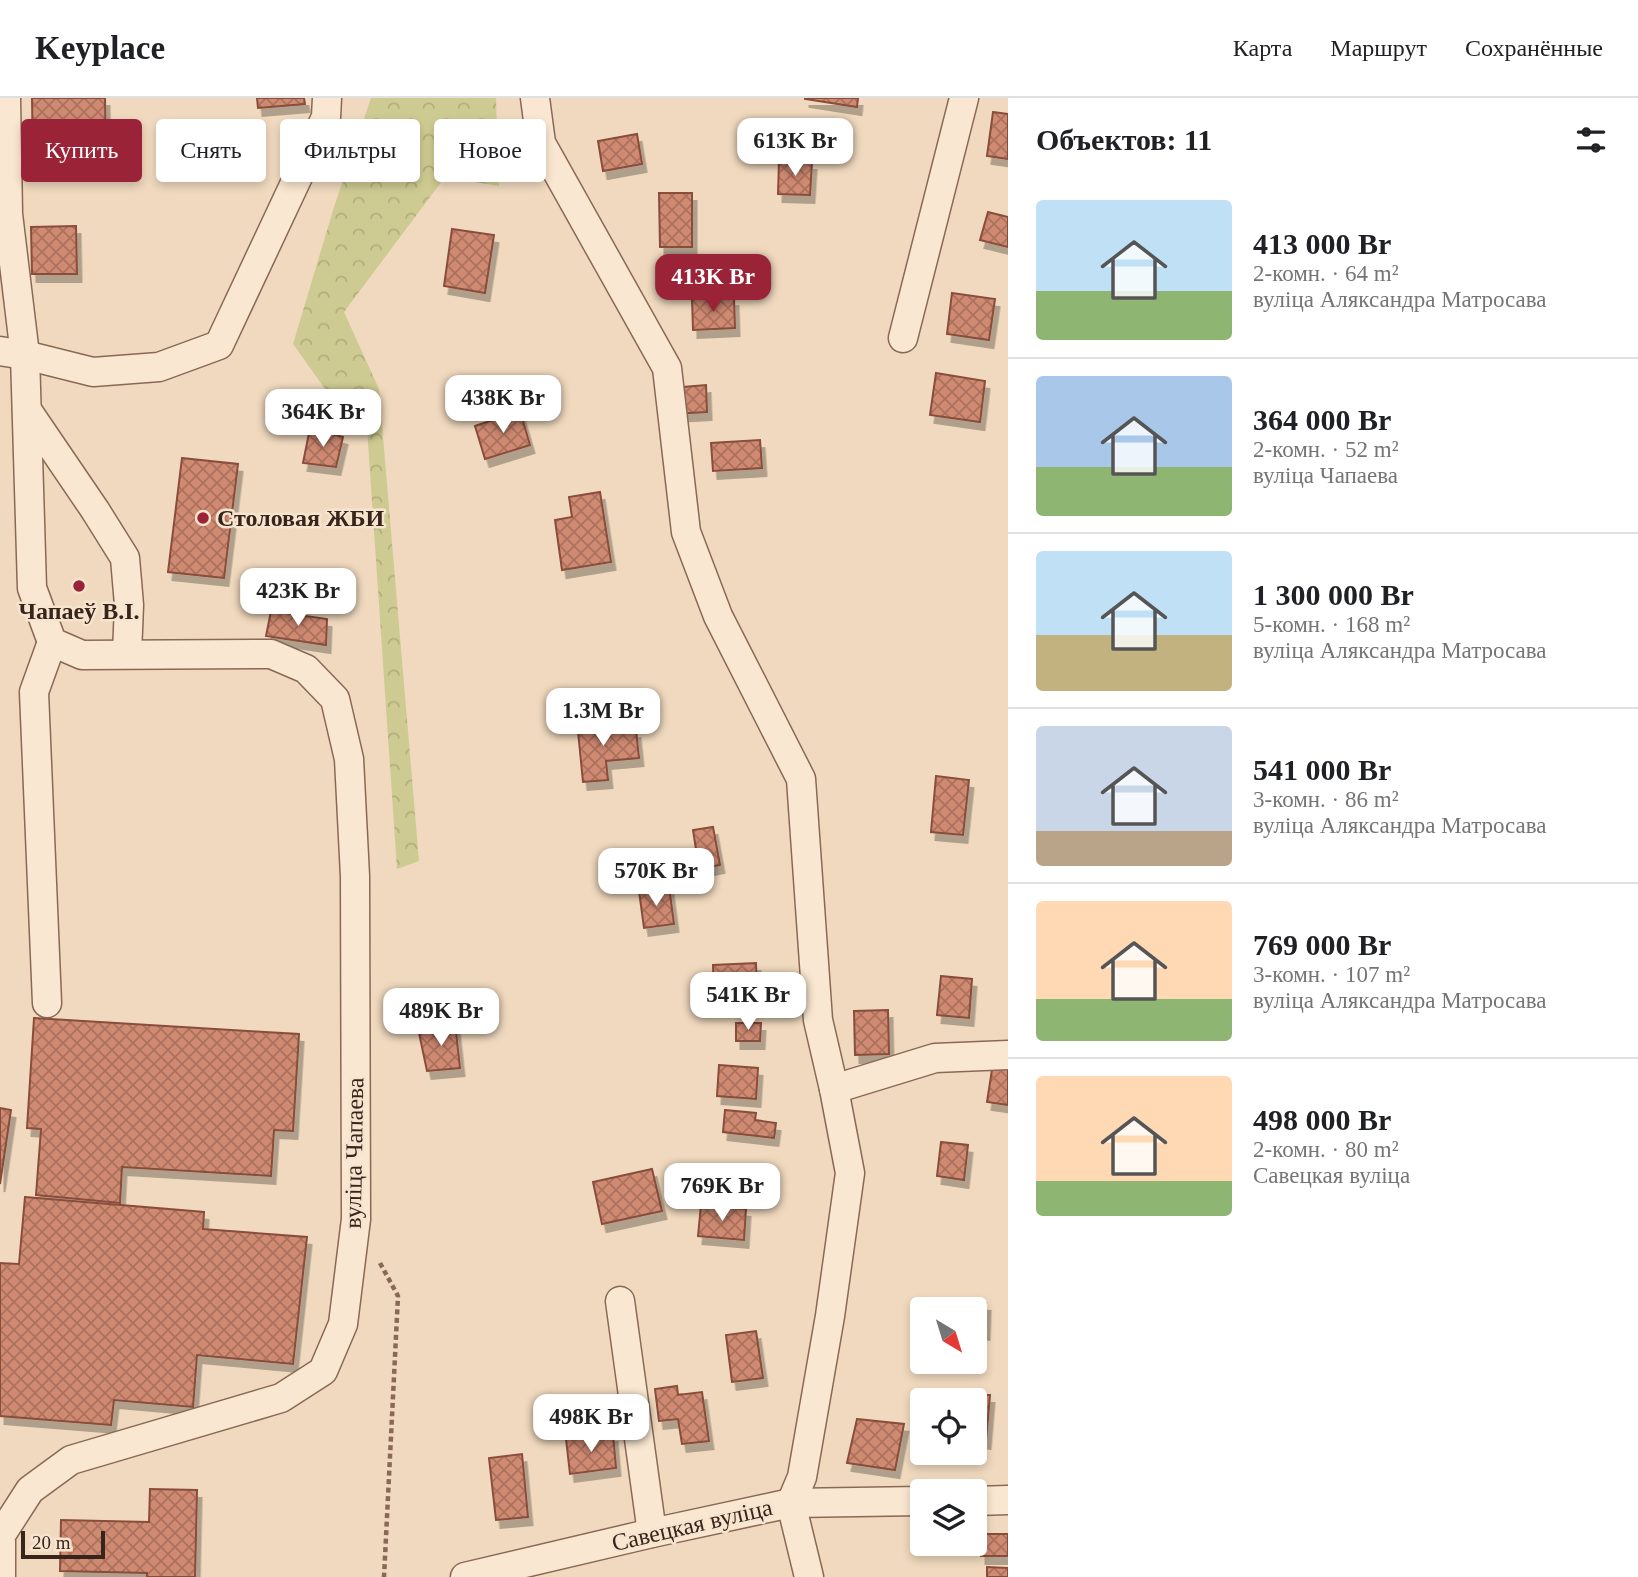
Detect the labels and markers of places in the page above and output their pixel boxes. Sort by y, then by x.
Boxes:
pin: 613K Br [730,118,860,178]
pin: 413K Br [648,254,778,314]
pin: 438K Br [438,376,568,435]
pin: 364K Br [258,390,388,449]
place label: Столовая ЖБИ [217,505,385,531]
marker: Столовая ЖБИ [195,510,211,526]
pin: 423K Br [233,568,363,628]
marker: Чапаеў В.І. [71,578,87,594]
place label: Чапаеў В.І. [18,598,140,624]
pin: 1.3M Br [538,688,668,748]
pin: 570K Br [591,848,721,908]
pin: 541K Br [683,972,813,1032]
pin: 489K Br [376,988,506,1048]
pin: 769K Br [657,1164,787,1223]
pin: 498K Br [526,1394,656,1454]

